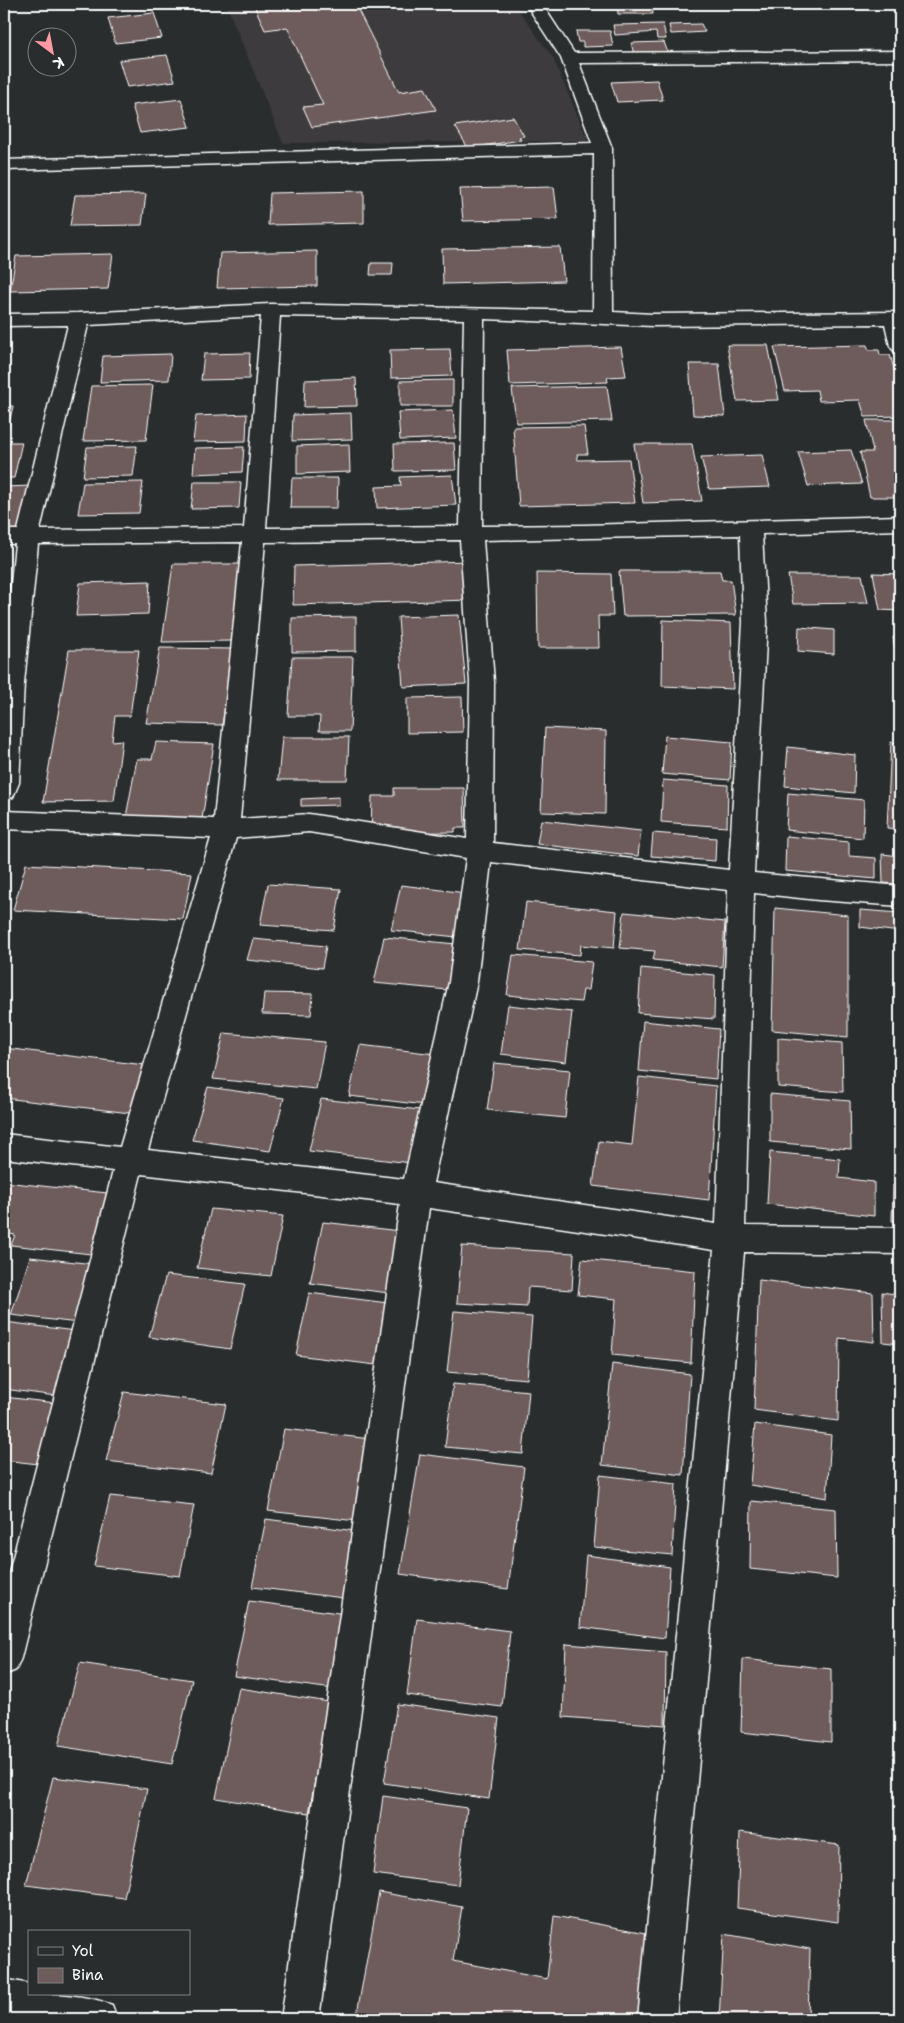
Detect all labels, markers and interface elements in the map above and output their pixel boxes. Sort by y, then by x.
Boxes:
north arrow [28,28,78,78]
text: K [50,53,68,73]
legend [28,1930,190,1996]
text: Yol [72,1941,94,1961]
text: Bina [72,1965,104,1985]

